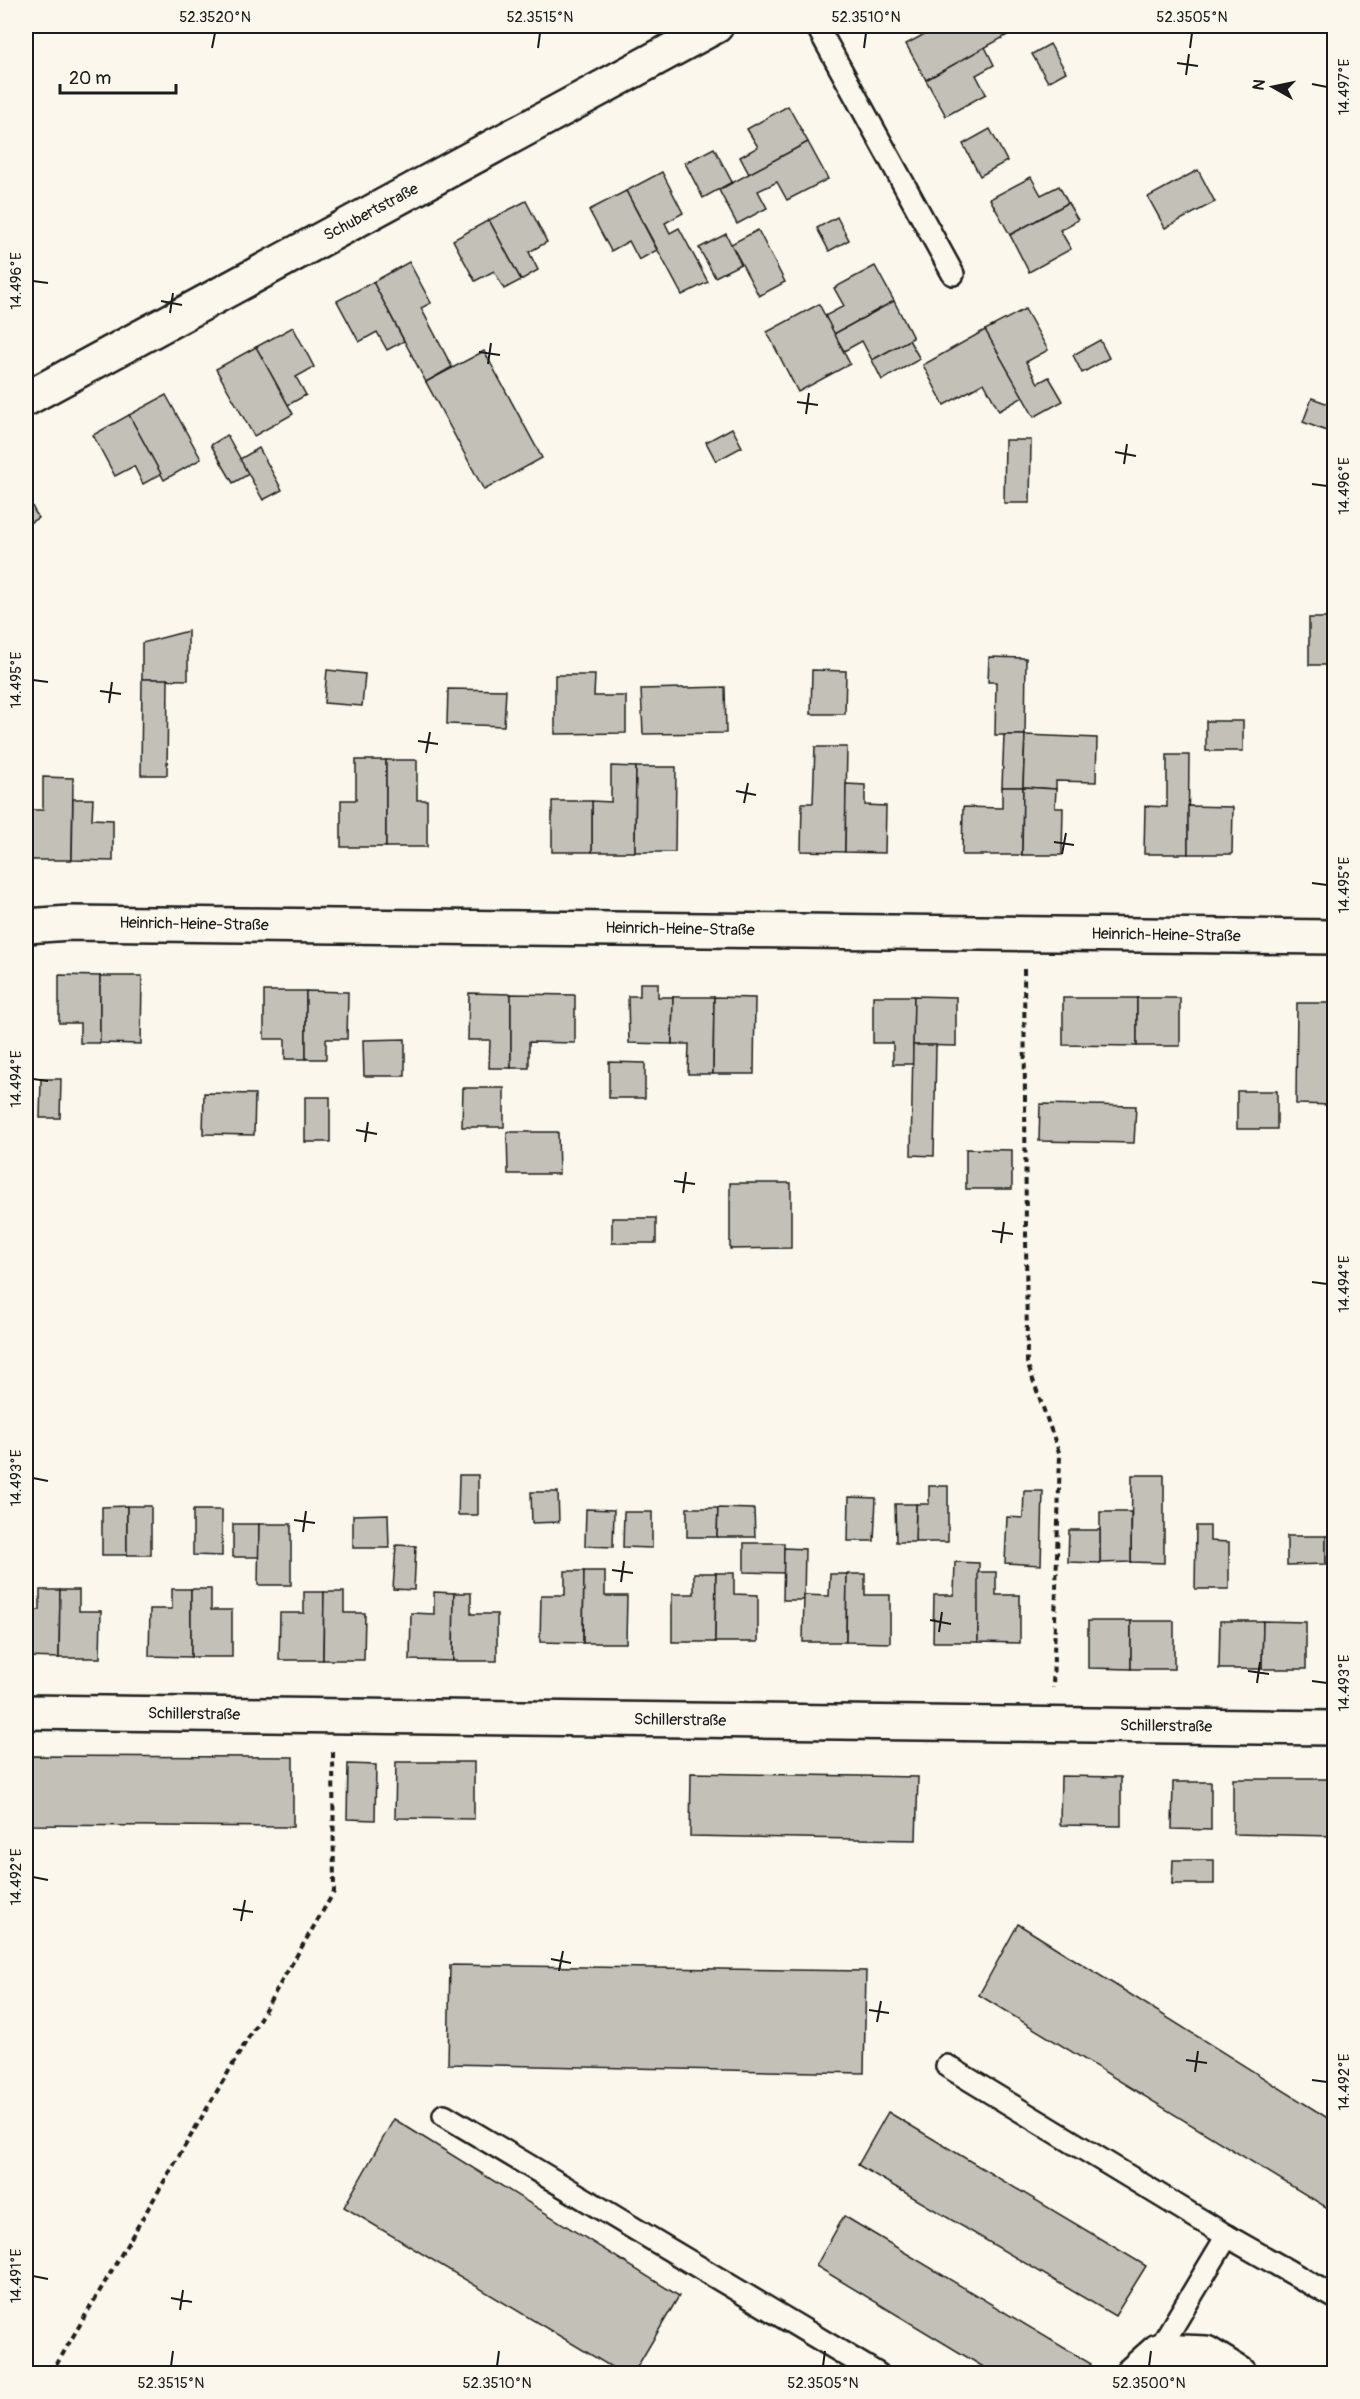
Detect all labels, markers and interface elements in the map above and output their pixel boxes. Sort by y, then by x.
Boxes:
text: 52.3520°N [179,8,251,27]
text: 52.3515°N [506,8,574,27]
text: 52.3510°N [831,8,901,27]
text: 52.3505°N [1156,8,1228,27]
scale bar [60,57,176,95]
north arrow [1243,57,1303,117]
text: 14.497°E [1335,59,1354,115]
text: 20 m [69,67,111,90]
text: N [1248,78,1270,92]
street label: Schubertstraße [320,179,422,245]
text: 14.496°E [7,252,26,310]
text: 14.496°E [1335,457,1354,515]
text: 14.495°E [7,651,26,708]
text: 14.495°E [1335,856,1354,913]
street label: Heinrich-Heine-Straße [119,913,269,935]
street label: Heinrich-Heine-Straße [605,918,755,940]
street label: Heinrich-Heine-Straße [1091,924,1241,946]
text: 14.494°E [7,1050,26,1108]
text: 14.494°E [1335,1255,1354,1313]
text: 14.493°E [7,1449,26,1507]
text: 14.493°E [1335,1654,1354,1712]
street label: Schillerstraße [148,1703,241,1725]
street label: Schillerstraße [634,1709,727,1731]
street label: Schillerstraße [1120,1715,1213,1737]
text: 14.492°E [7,1848,26,1906]
text: 14.492°E [1335,2053,1354,2111]
text: 14.491°E [7,2249,26,2303]
text: 52.3515°N [137,2374,205,2393]
text: 52.3510°N [462,2374,532,2393]
text: 52.3505°N [787,2374,859,2393]
text: 52.3500°N [1112,2374,1186,2393]

